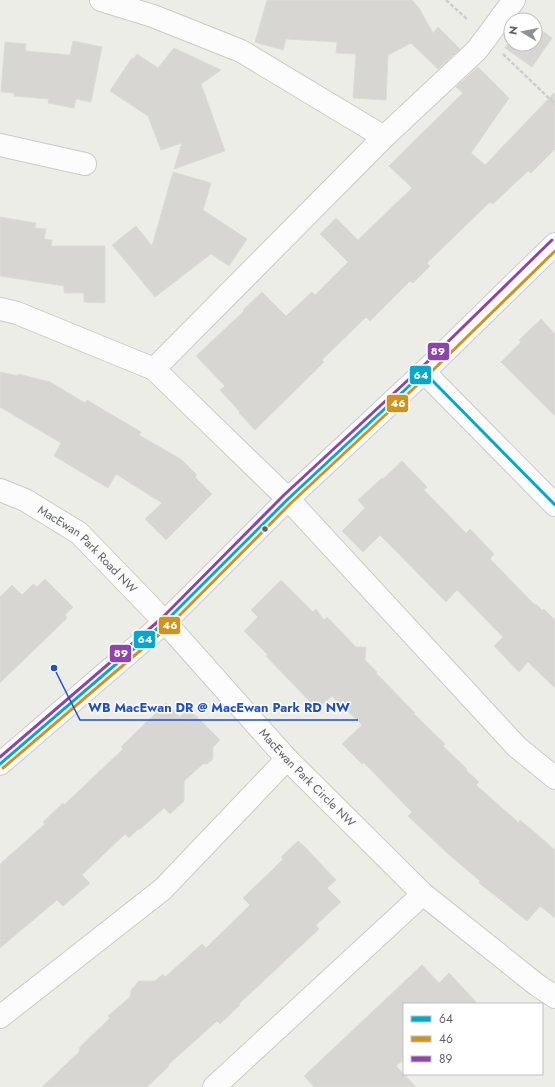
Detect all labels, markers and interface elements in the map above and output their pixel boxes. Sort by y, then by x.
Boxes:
north arrow [503,12,543,52]
text: N [505,25,522,36]
line badge: 89 [427,342,450,361]
text: 89 [431,343,445,359]
line badge: 64 [409,365,432,385]
text: 64 [413,367,429,383]
line badge: 46 [386,394,409,413]
text: 46 [390,395,406,411]
street label: MacEwan Park Road NW [34,501,142,597]
unlabelled marker [260,524,270,534]
line badge: 46 [158,616,181,635]
text: 46 [162,617,178,633]
line badge: 64 [133,630,156,649]
text: 64 [137,631,153,647]
line badge: 89 [109,644,132,663]
text: 89 [114,645,128,661]
callout: WB MacEwan DR @ MacEwan Park RD NW [80,695,358,720]
text: WB MacEwan DR @ MacEwan Park RD NW [88,698,350,717]
street label: MacEwan Park Circle NW [255,724,360,831]
legend [403,1003,543,1075]
text: 64 [439,1010,453,1028]
text: 46 [439,1030,453,1048]
text: 89 [439,1050,453,1068]

